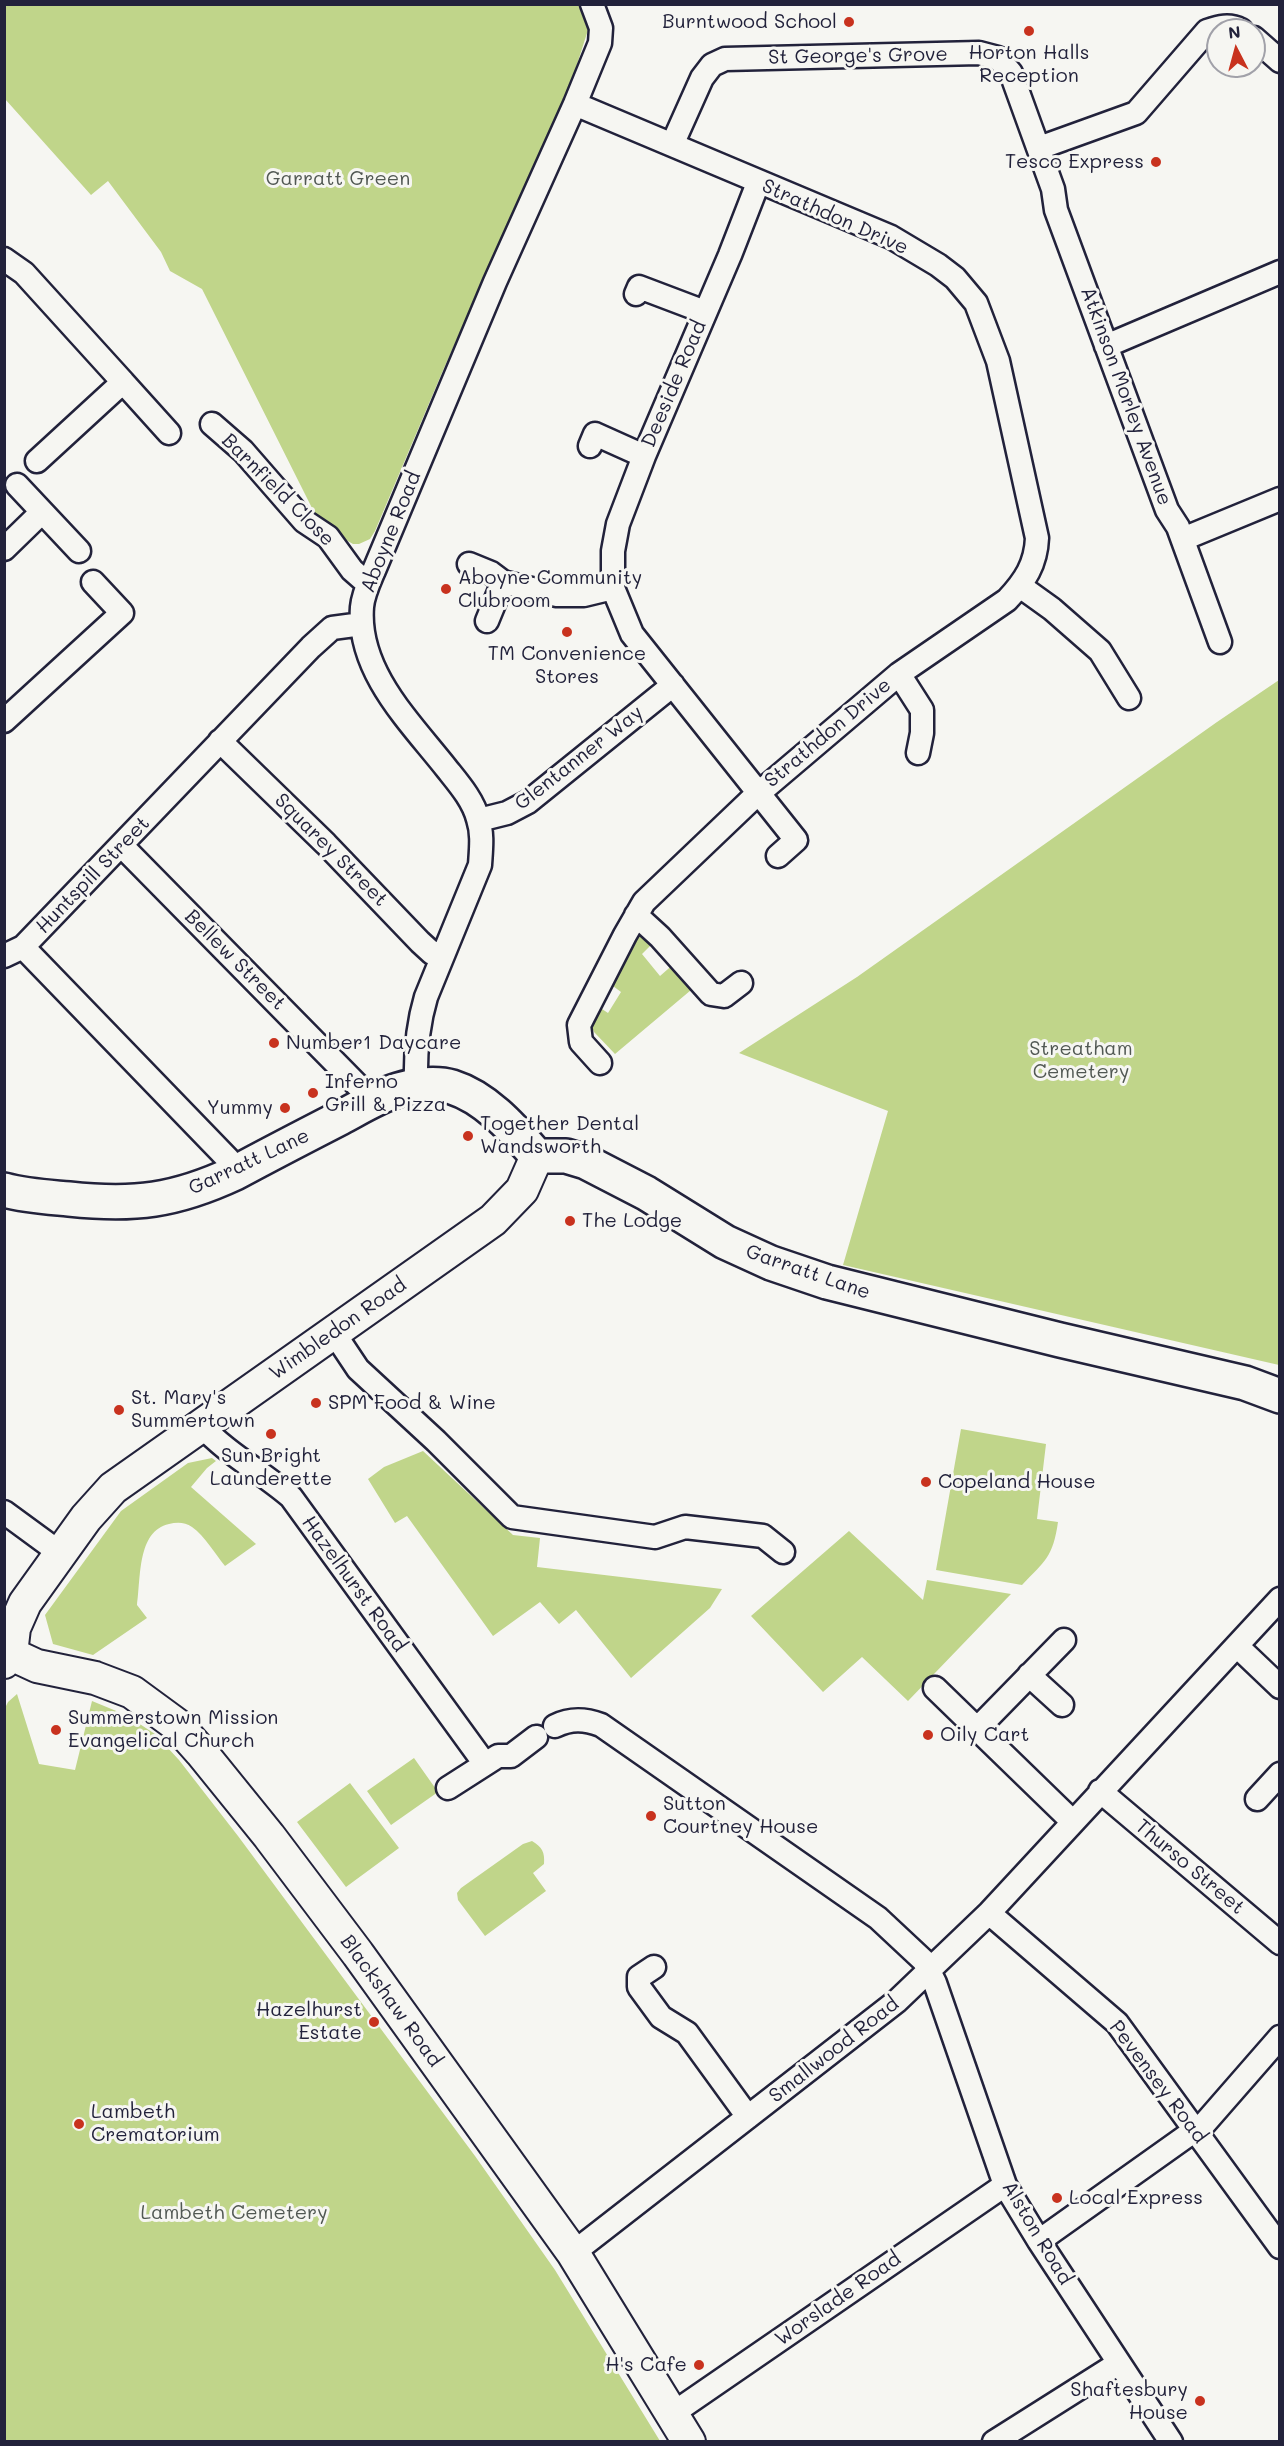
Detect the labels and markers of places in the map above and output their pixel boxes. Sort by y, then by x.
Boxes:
place label: Burntwood School [662,10,837,34]
marker: Burntwood School [842,15,856,29]
marker: Horton Halls Reception [1022,24,1036,38]
place label: Horton Halls Reception [969,41,1089,88]
place label: Tesco Express [1005,150,1144,174]
marker: Tesco Express [1149,155,1163,169]
place label: Aboyne Community Clubroom [458,566,642,613]
marker: Aboyne Community Clubroom [439,582,453,596]
marker: TM Convenience Stores [560,625,574,639]
place label: TM Convenience Stores [488,642,646,689]
place label: Number1 Daycare [286,1031,461,1055]
marker: Number1 Daycare [267,1036,281,1050]
place label: Inferno Grill & Pizza [325,1070,446,1117]
marker: Inferno Grill & Pizza [306,1086,320,1100]
place label: Yummy [207,1096,273,1120]
marker: Yummy [278,1101,292,1115]
place label: Together Dental Wandsworth [480,1112,639,1159]
marker: Together Dental Wandsworth [461,1129,475,1143]
place label: The Lodge [582,1209,682,1233]
marker: The Lodge [563,1214,577,1228]
place label: St. Mary's Summertown [131,1386,255,1433]
place label: SPM Food & Wine [328,1391,496,1415]
marker: SPM Food & Wine [309,1396,323,1410]
marker: St. Mary's Summertown [112,1403,126,1417]
marker: Sun Bright Launderette [264,1427,278,1441]
place label: Sun Bright Launderette [210,1444,332,1491]
place label: Copeland House [938,1470,1096,1494]
marker: Copeland House [919,1475,933,1489]
place label: Summerstown Mission Evangelical Church [68,1706,278,1753]
marker: Summerstown Mission Evangelical Church [49,1723,63,1737]
place label: Oily Cart [940,1723,1029,1747]
marker: Oily Cart [921,1728,935,1742]
place label: Sutton Courtney House [663,1792,818,1839]
marker: Sutton Courtney House [644,1809,658,1823]
place label: Hazelhurst Estate [256,1998,362,2045]
marker: Hazelhurst Estate [367,2015,381,2029]
place label: Lambeth Crematorium [91,2100,220,2147]
marker: Lambeth Crematorium [72,2117,86,2131]
place label: Local Express [1069,2186,1203,2210]
marker: Local Express [1050,2191,1064,2205]
place label: H's Cafe [605,2353,687,2377]
marker: H's Cafe [692,2358,706,2372]
place label: Shaftesbury House [1070,2378,1188,2425]
marker: Shaftesbury House [1193,2394,1207,2408]

